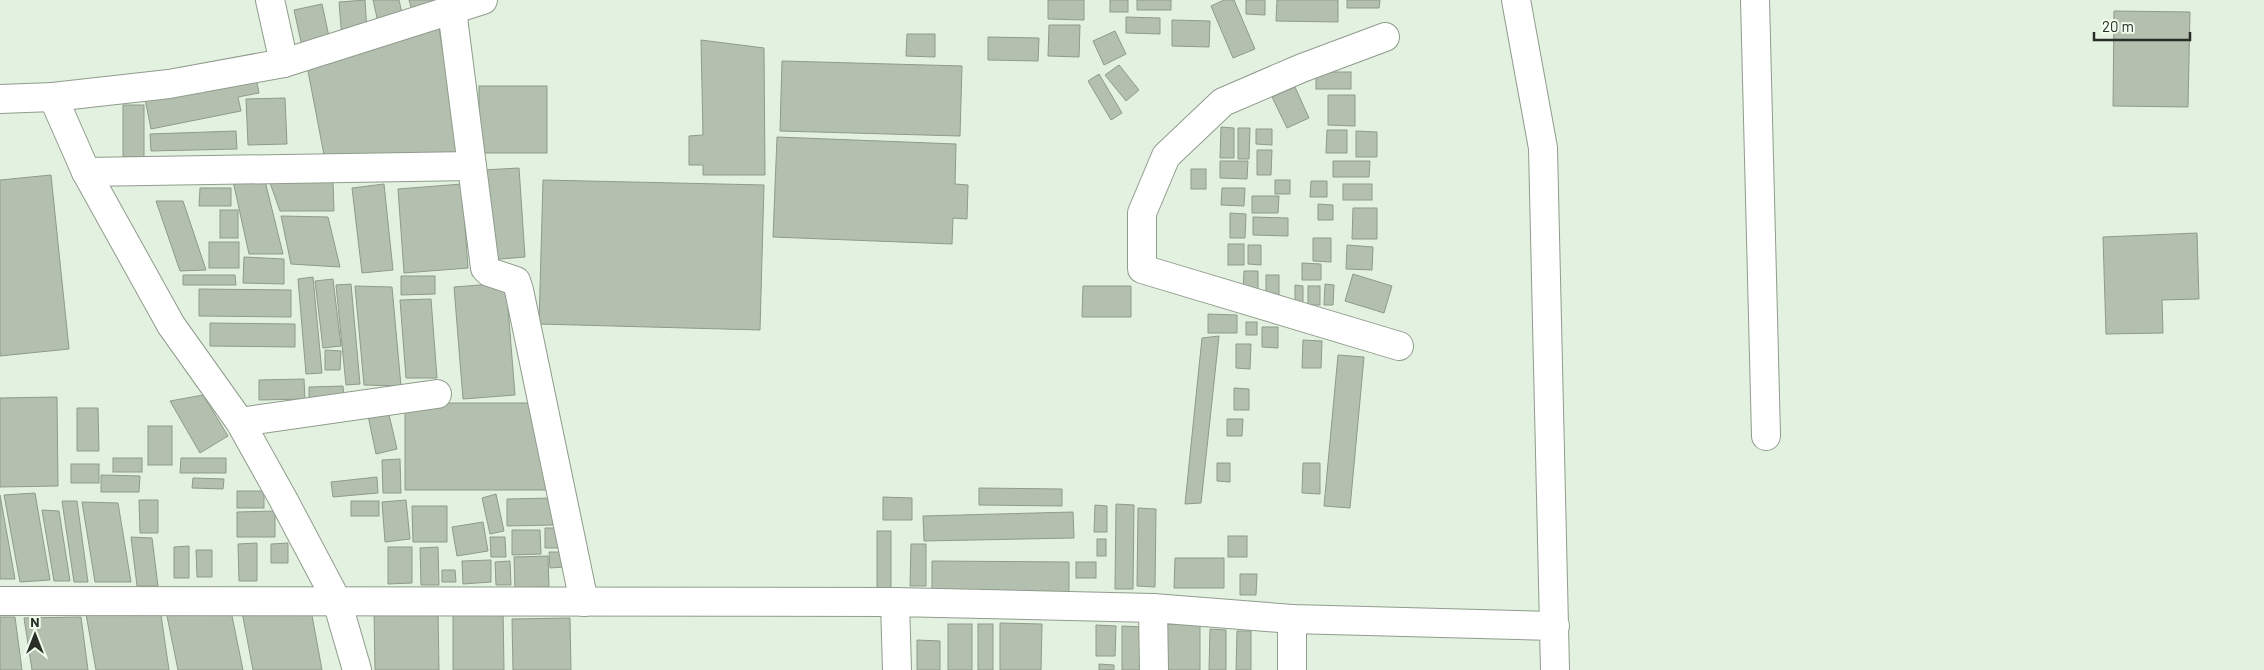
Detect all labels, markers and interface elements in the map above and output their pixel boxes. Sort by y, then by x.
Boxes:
scale bar [2094,10,2190,42]
text: 20 m [2102,17,2134,35]
north arrow [10,610,60,660]
text: N [30,613,40,630]

